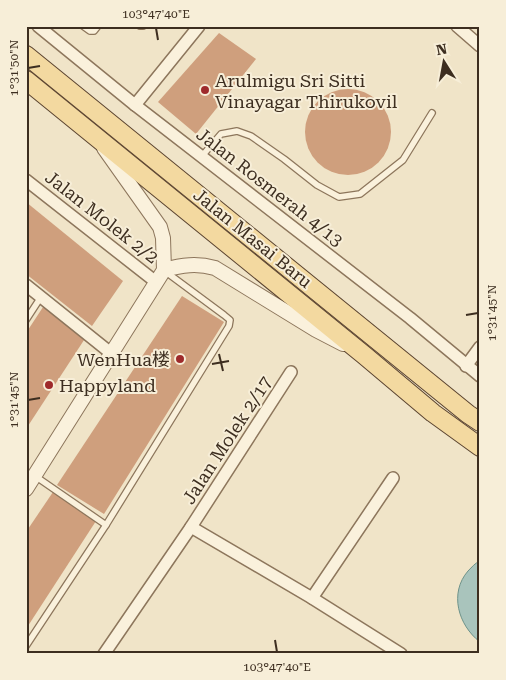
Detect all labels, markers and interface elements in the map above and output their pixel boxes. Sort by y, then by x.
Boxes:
text: 103°47'40"E [122,7,190,21]
north arrow [418,38,468,88]
text: 1°31'50"N [7,39,21,96]
text: N [435,40,449,58]
place label: Arulmigu Sri Sitti Vinayagar Thirukovil [215,70,398,112]
marker: Arulmigu Sri Sitti Vinayagar Thirukovil [199,84,211,96]
street label: Jalan Rosmerah 4/13 [193,123,347,251]
street label: Jalan Molek 2/2 [41,166,163,268]
street label: Jalan Masai Baru [189,184,317,292]
text: 1°31'45"N [485,284,499,341]
place label: WenHua楼 [77,349,170,370]
marker: WenHua楼 [174,353,186,365]
text: 1°31'45"N [7,371,21,428]
street label: Jalan Molek 2/17 [178,372,276,508]
place label: Happyland [59,375,156,396]
marker: Happyland [43,379,55,391]
text: 103°47'40"E [243,660,311,674]

